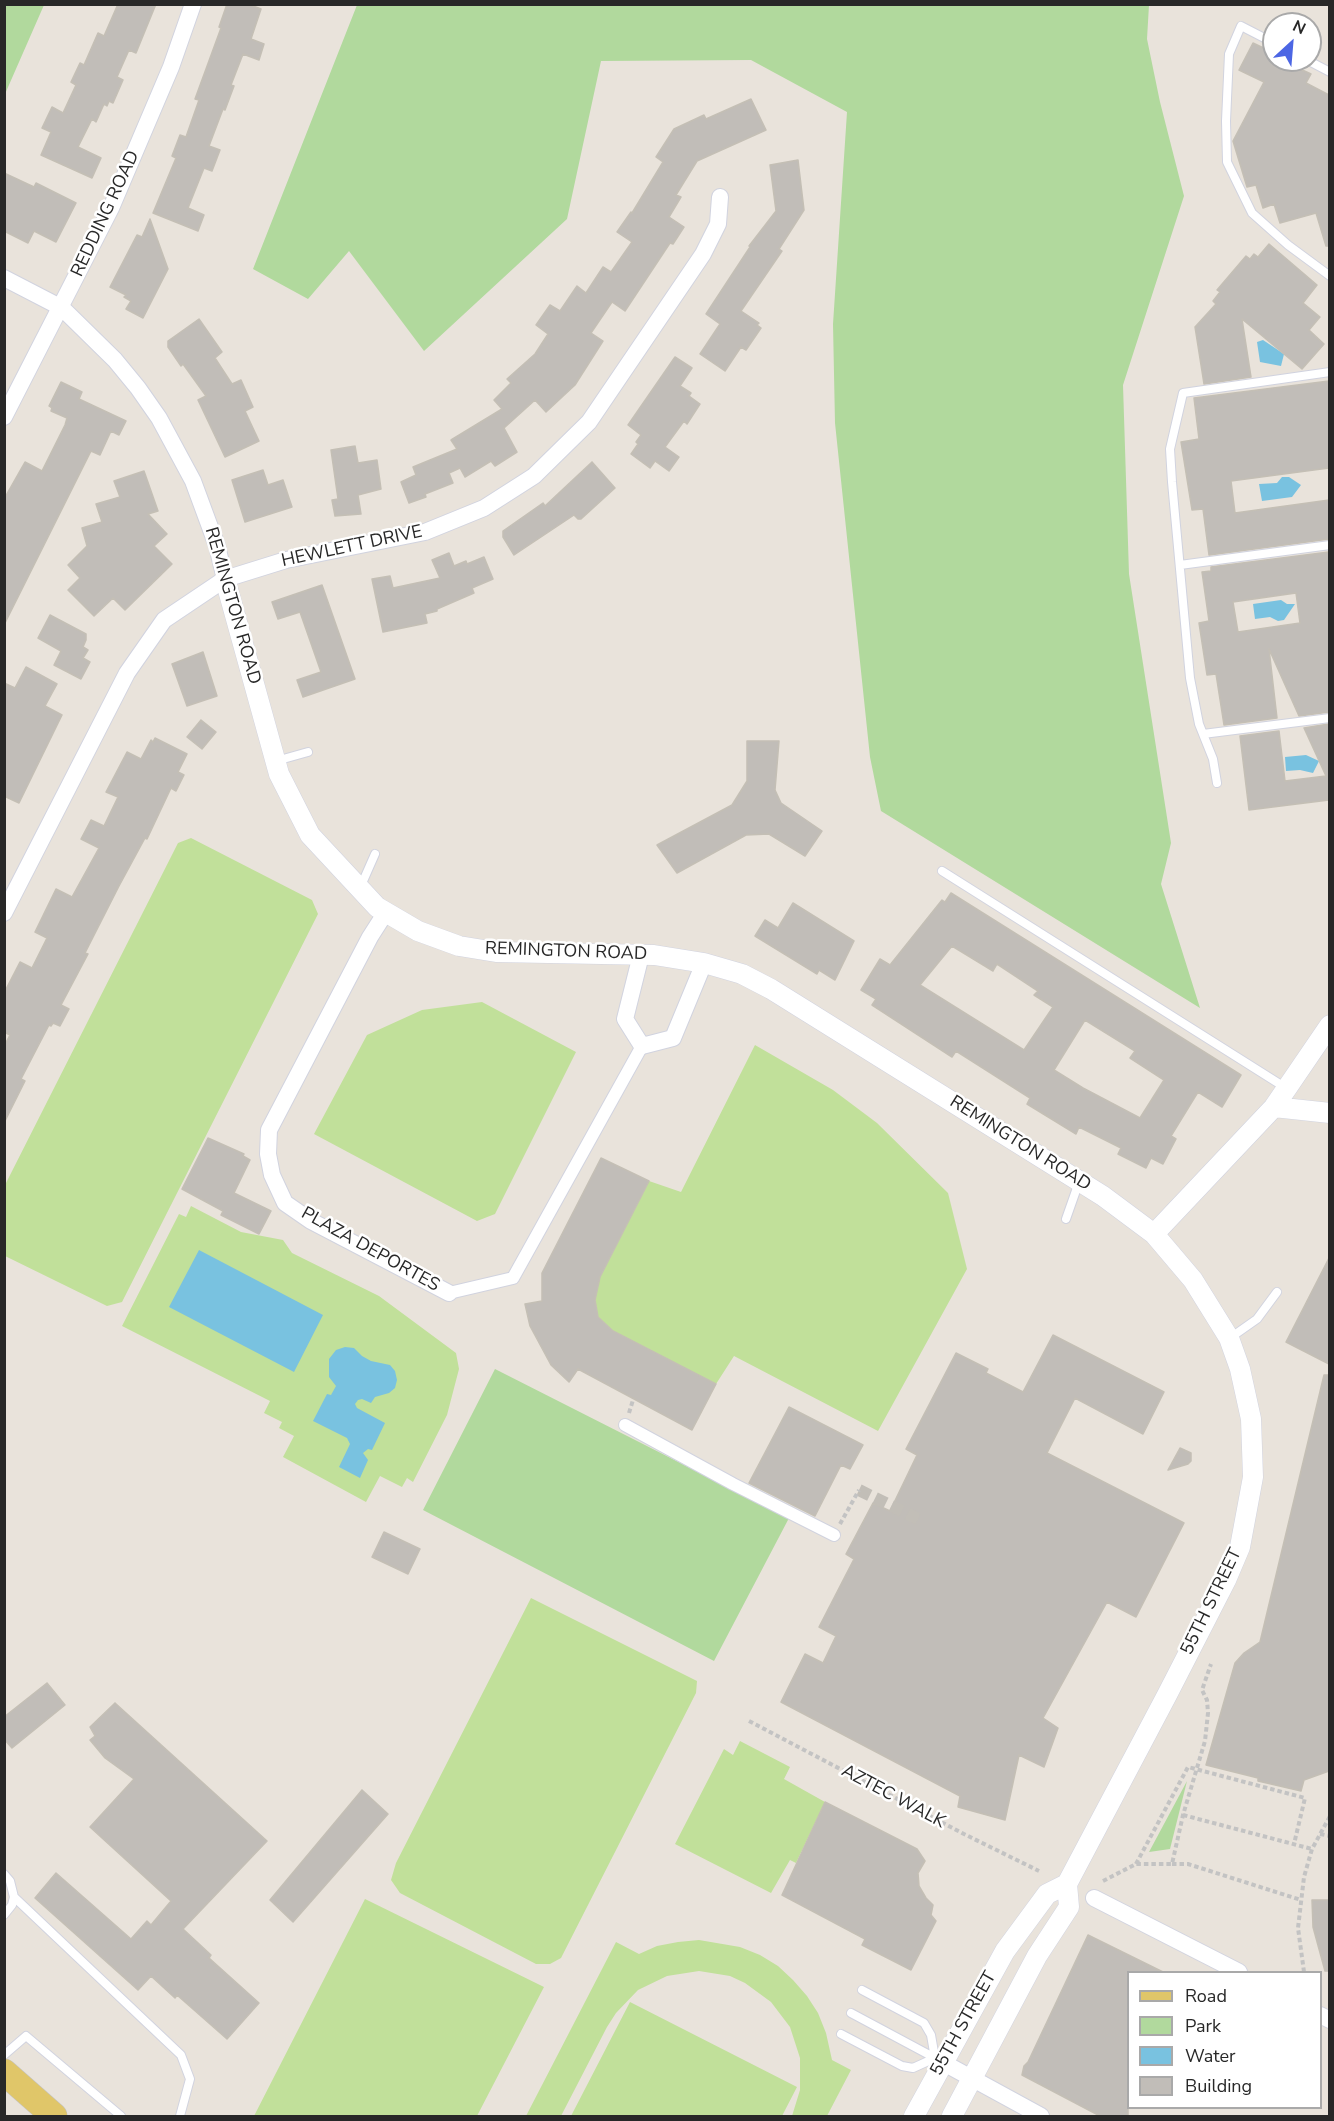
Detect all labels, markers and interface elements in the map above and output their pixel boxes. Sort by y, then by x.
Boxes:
north arrow [1262,12,1322,72]
text: N [1289,15,1309,40]
street label: REDDING ROAD [67,147,145,281]
street label: HEWLETT DRIVE [280,522,424,572]
street label: REMINGTON ROAD [199,525,265,687]
street label: REMINGTON ROAD [484,938,648,966]
street label: REMINGTON ROAD [945,1092,1095,1196]
street label: PLAZA DEPORTES [297,1203,443,1297]
street label: 55TH STREET [1177,1545,1247,1659]
street label: AZTEC WALK [837,1761,949,1833]
street label: 55TH STREET [926,1968,1002,2080]
legend [1127,1971,1322,2109]
text: Road [1185,1984,1227,2008]
text: Park [1185,2014,1221,2038]
text: Water [1185,2044,1236,2068]
text: Building [1185,2074,1252,2098]

